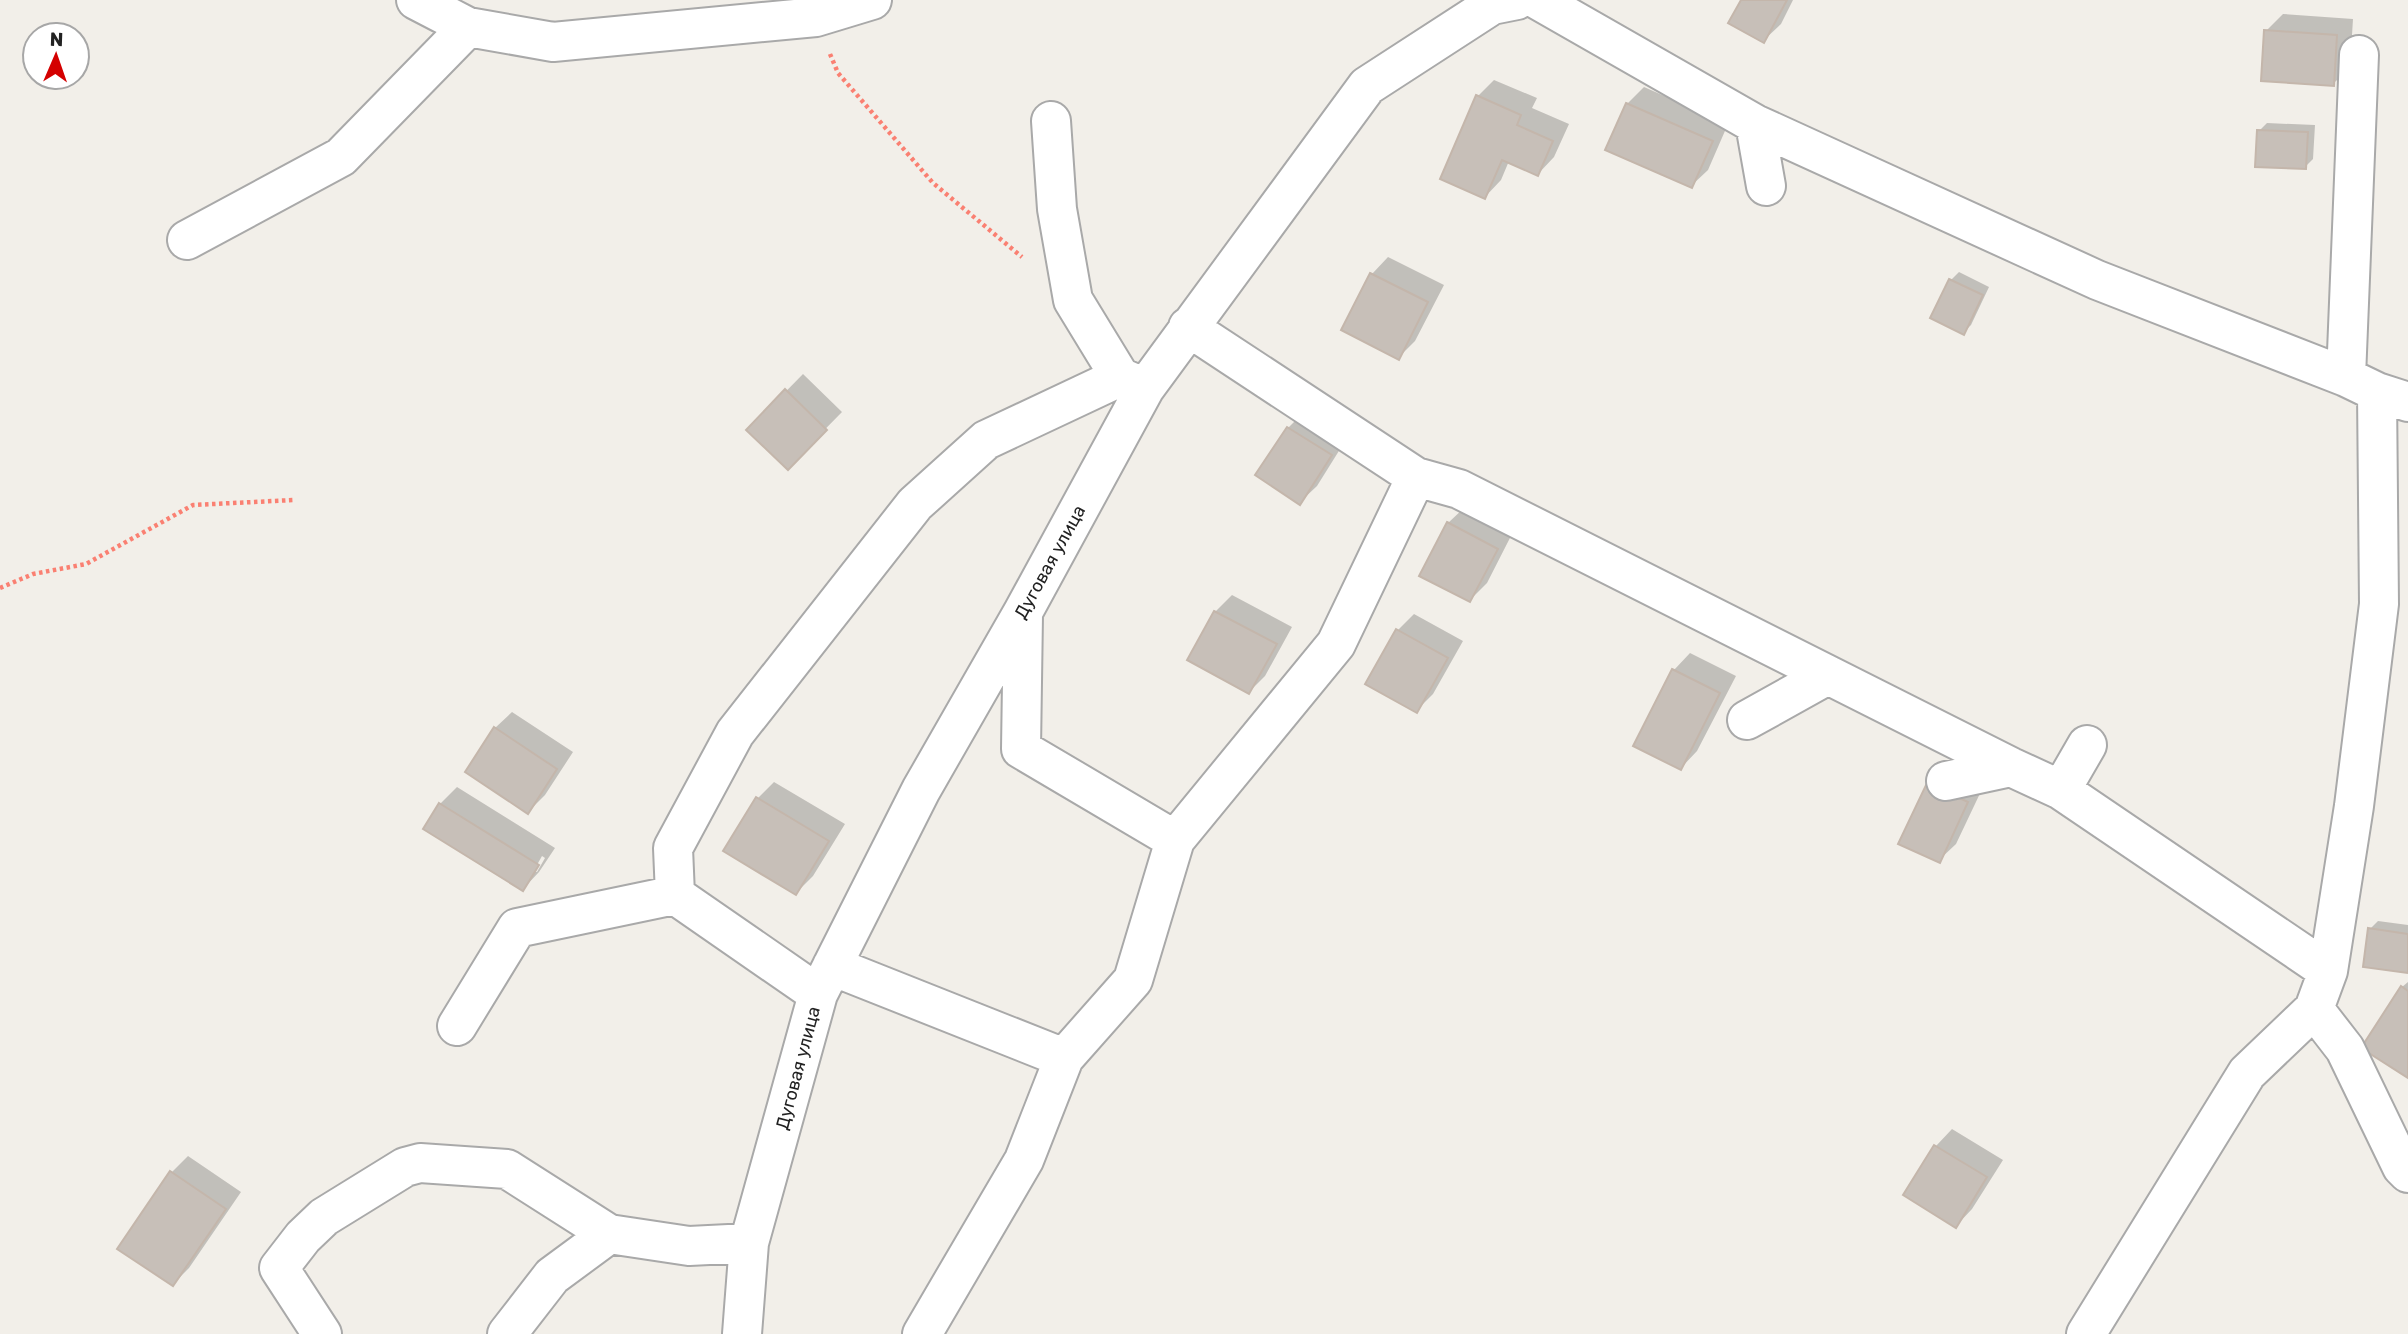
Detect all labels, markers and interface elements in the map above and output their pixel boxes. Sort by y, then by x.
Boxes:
north arrow [21,21,91,91]
text: N [49,28,64,51]
street label: Дуговая улица [1010,501,1090,623]
street label: Дуговая улица [771,1004,825,1132]

